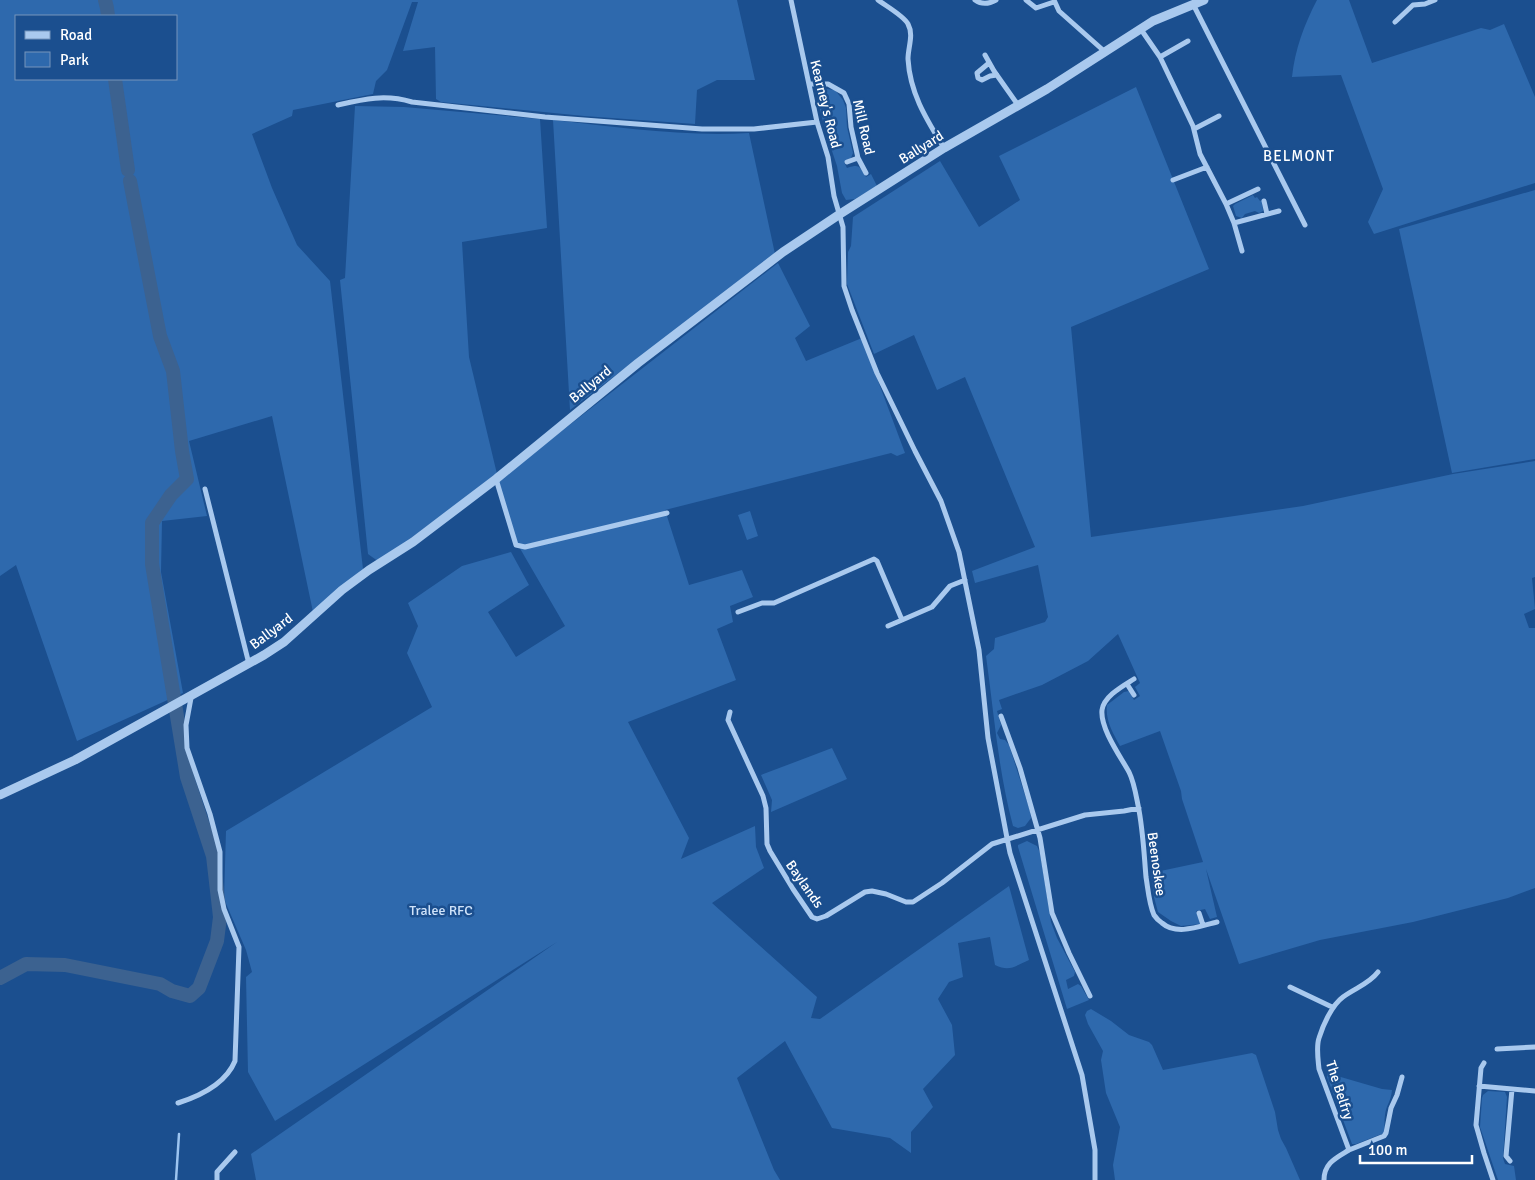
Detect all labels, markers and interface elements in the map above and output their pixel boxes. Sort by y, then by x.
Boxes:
legend [15,15,178,80]
text: Road [60,26,92,44]
text: Park [60,51,89,69]
street label: Kearney's Road [806,58,845,150]
street label: Mill Road [849,98,878,156]
street label: Ballyard [896,127,947,168]
district label: BELMONT [1263,147,1335,165]
street label: Ballyard [566,362,615,407]
street label: Ballyard [246,610,296,653]
street label: Beenoskee [1144,831,1169,897]
street label: Baylands [782,857,827,911]
park label: Tralee RFC [409,902,473,919]
street label: The Belfry [1322,1058,1357,1122]
scale bar [1360,1132,1472,1164]
text: 100 m [1368,1141,1408,1159]

